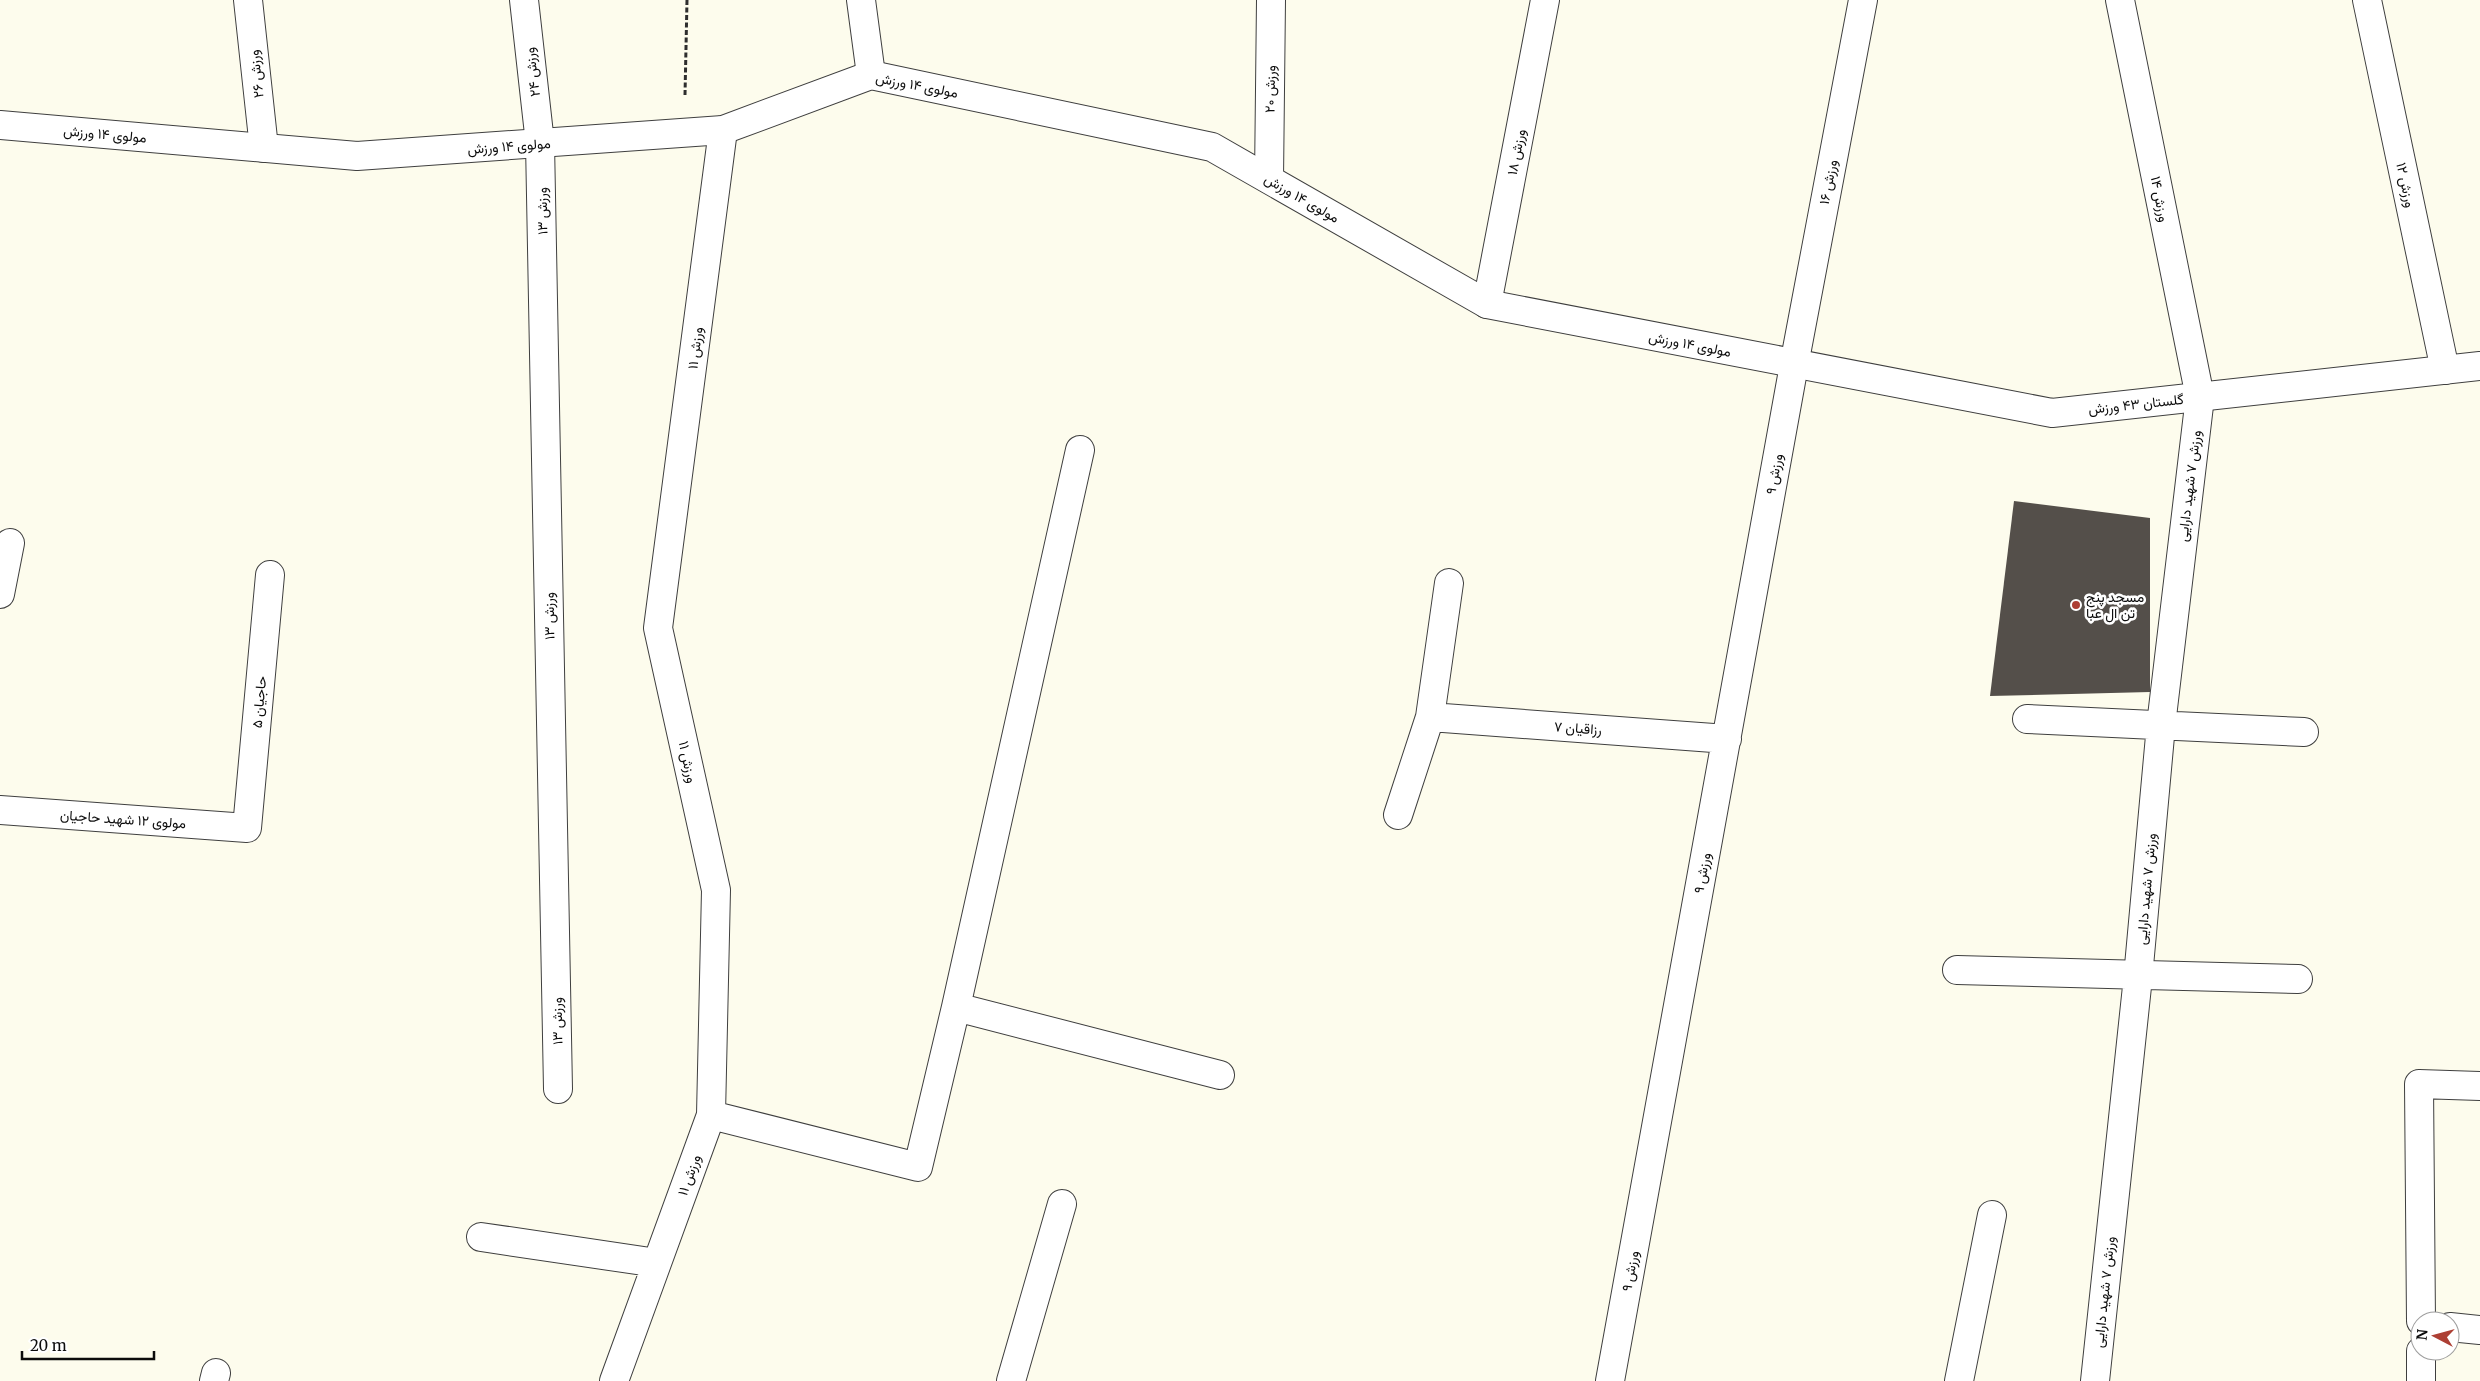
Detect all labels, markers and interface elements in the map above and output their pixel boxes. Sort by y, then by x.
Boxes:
street label: ورزش ۲۴ [520,46,544,98]
street label: ورزش ۲۶ [245,49,267,99]
street label: ورزش ۲۰ [1261,65,1279,113]
street label: مولوی ۱۴ ورزش [874,68,960,102]
street label: مولوی ۱۴ ورزش [63,121,147,147]
street label: ورزش ۱۸ [1503,127,1529,177]
street label: مولوی ۱۴ ورزش [467,134,551,158]
street label: ورزش ۱۶ [1815,158,1841,206]
street label: ورزش ۱۲ [2392,161,2420,209]
street label: مولوی ۱۴ ورزش [1261,169,1343,227]
street label: ورزش ۱۴ [2147,174,2173,224]
street label: ورزش ۱۳ [533,187,551,235]
street label: ورزش ۱۱ [683,326,707,370]
street label: مولوی ۱۴ ورزش [1647,327,1733,361]
street label: گلستان ۴۳ ورزش [2087,390,2185,418]
street label: ورزش ۷ شهید دارایی [2173,429,2205,543]
street label: ورزش ۹ [1762,452,1786,496]
place label: مسجد پنج تن ال عبا [2086,588,2144,623]
street label: ورزش ۱۳ [540,592,558,640]
marker: مسجد پنج تن ال عبا [2070,599,2082,611]
street label: حاجیان ۵ [248,675,270,729]
street label: رزاقیان ۷ [1554,717,1603,739]
street label: ورزش ۱۱ [675,739,701,785]
street label: مولوی ۱۲ شهید حاجیان [59,806,187,832]
street label: ورزش ۷ شهید دارایی [2132,832,2160,946]
street label: ورزش ۹ [1690,851,1714,895]
street label: ورزش ۱۳ [548,997,566,1045]
street label: ورزش ۱۱ [673,1152,705,1198]
street label: ورزش ۷ شهید دارایی [2089,1235,2119,1349]
street label: ورزش ۹ [1618,1249,1642,1293]
north arrow [2410,1311,2460,1361]
scale bar [22,1328,155,1360]
text: N [2413,1328,2432,1341]
text: 20 m [30,1336,67,1355]

